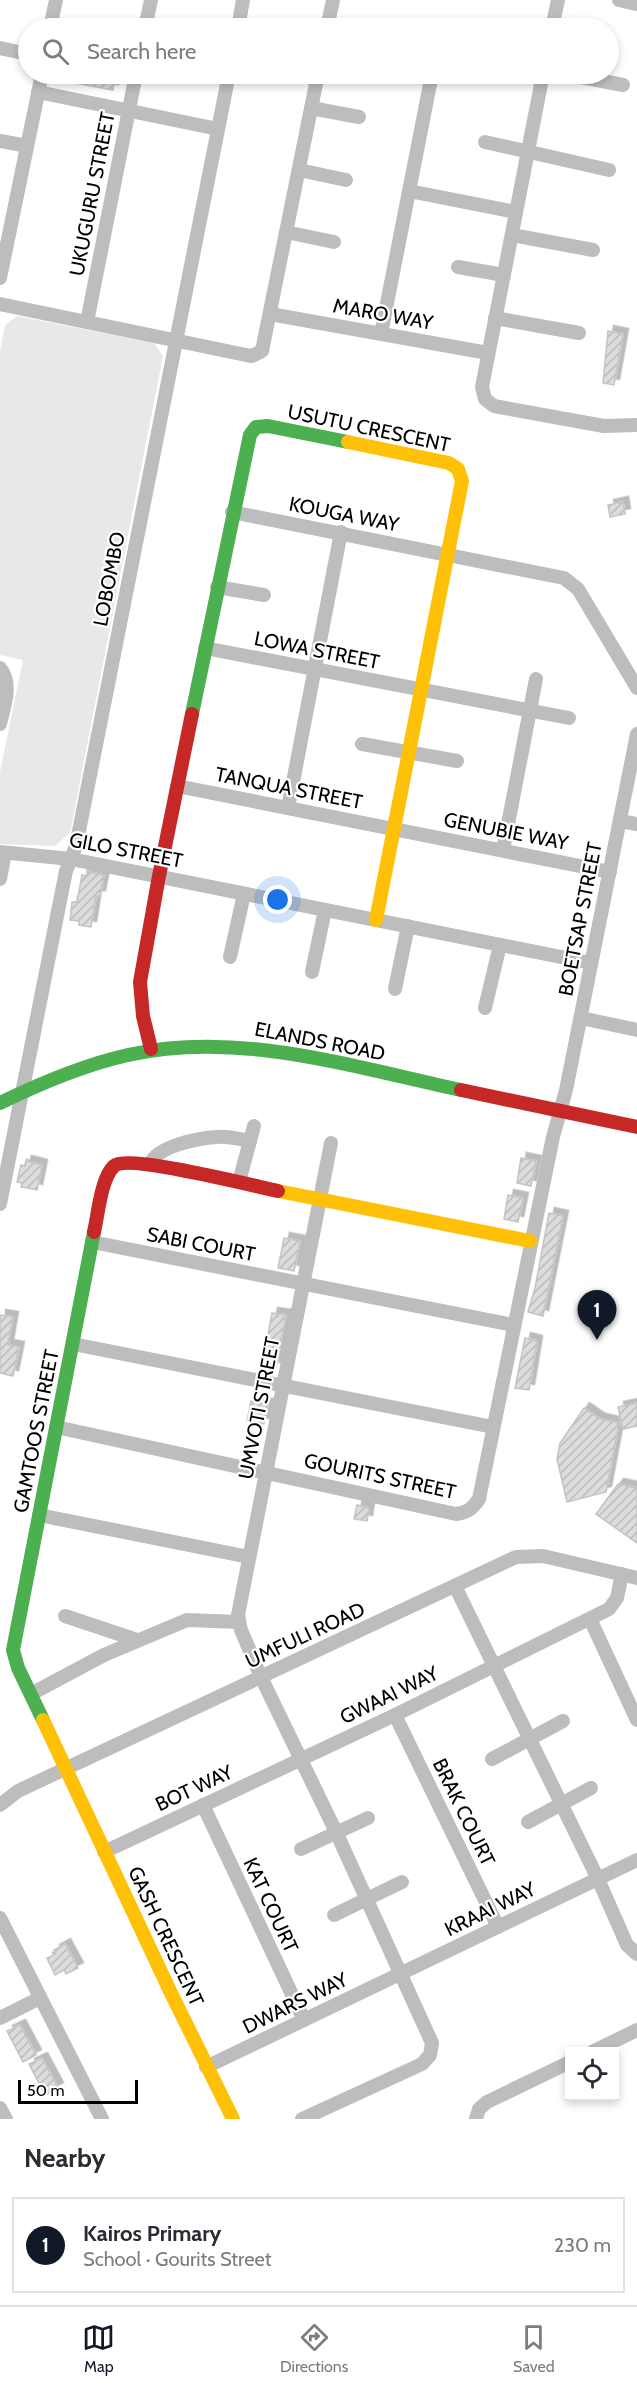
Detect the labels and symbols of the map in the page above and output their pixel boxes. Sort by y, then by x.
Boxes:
street label: UKUGURU STREET [64,110,120,278]
street label: MARO WAY [331,293,435,335]
street label: USUTU CRESCENT [286,399,453,457]
street label: KOUGA WAY [287,492,402,537]
street label: LOBOMBO [88,530,130,628]
street label: LOWA STREET [252,626,382,674]
street label: TANQUA STREET [213,762,365,814]
street label: GENUBIE WAY [442,807,571,855]
street label: GILO STREET [67,827,185,873]
street label: BOETSAP STREET [553,840,607,998]
your location [263,885,292,914]
street label: ELANDS ROAD [253,1017,387,1065]
street label: SABI COURT [145,1222,258,1266]
pin: 1 [578,1290,616,1340]
street label: UMVOTI STREET [233,1334,285,1481]
street label: GAMTOOS STREET [8,1347,64,1515]
street label: GOURITS STREET [302,1448,458,1504]
street label: UMFULI ROAD [241,1597,369,1673]
street label: GWAAI WAY [336,1661,443,1729]
street label: BRAK COURT [428,1754,500,1870]
street label: BOT WAY [152,1759,237,1816]
street label: KAT COURT [239,1854,304,1957]
street label: GASH CRESCENT [123,1862,209,2010]
street label: KRAAI WAY [441,1876,540,1941]
street label: DWARS WAY [239,1967,352,2039]
scale bar [18,2077,138,2104]

